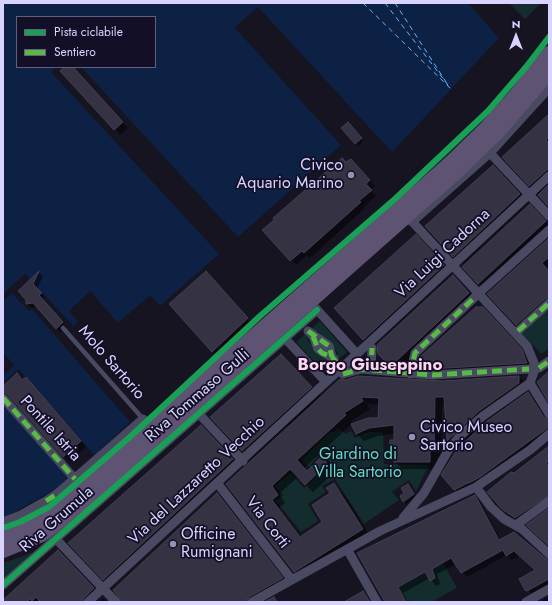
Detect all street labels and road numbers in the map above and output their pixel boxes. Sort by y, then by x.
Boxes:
street label: Via Luigi Cadorna [392,205,494,303]
street label: Molo Sartorio [74,322,148,404]
street label: Riva Tommaso Gulli [142,345,254,447]
street label: Pontile Istria [16,392,84,466]
street label: Via del Lazzaretto Vecchio [125,413,269,549]
street label: Riva Grumula [16,483,98,557]
street label: Via Corti [241,493,293,553]

